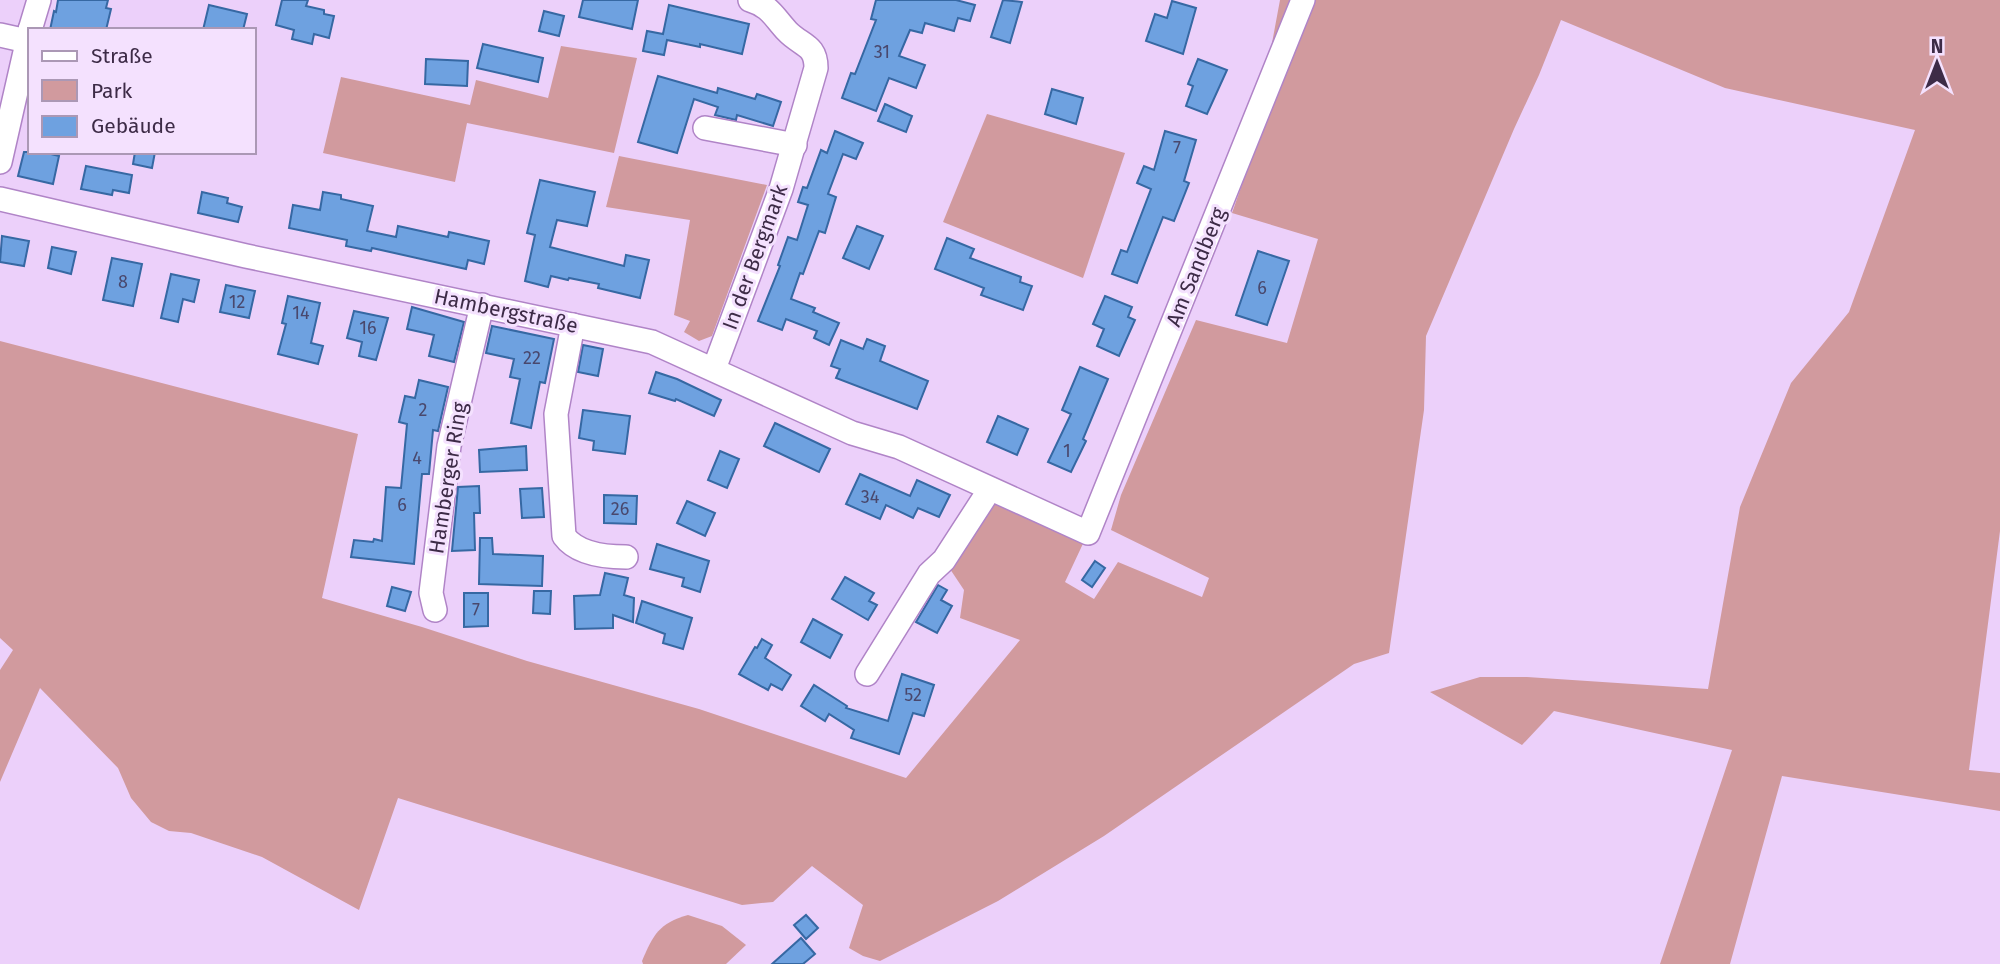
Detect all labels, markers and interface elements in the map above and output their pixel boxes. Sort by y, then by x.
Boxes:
legend [28,28,256,154]
north arrow [1902,28,1972,98]
text: N [1931,35,1943,58]
house number: 31 [874,41,890,63]
text: Straße [91,43,153,69]
text: Park [91,78,133,104]
text: Gebäude [91,113,176,139]
house number: 7 [1173,137,1181,159]
street label: In der Bergmark [717,180,793,333]
street label: Am Sandberg [1160,204,1232,330]
house number: 8 [118,271,128,293]
house number: 6 [1257,277,1267,299]
street label: Hambergstraße [432,283,580,339]
house number: 12 [229,291,245,313]
house number: 14 [292,302,310,324]
house number: 16 [359,317,377,339]
house number: 22 [523,347,541,369]
house number: 2 [419,399,428,421]
street label: Hamberger Ring [423,400,473,556]
house number: 1 [1063,440,1071,462]
house number: 4 [412,447,422,469]
house number: 34 [861,486,880,508]
house number: 6 [397,494,407,516]
house number: 26 [611,498,629,520]
house number: 7 [472,599,480,621]
house number: 52 [904,684,922,706]

